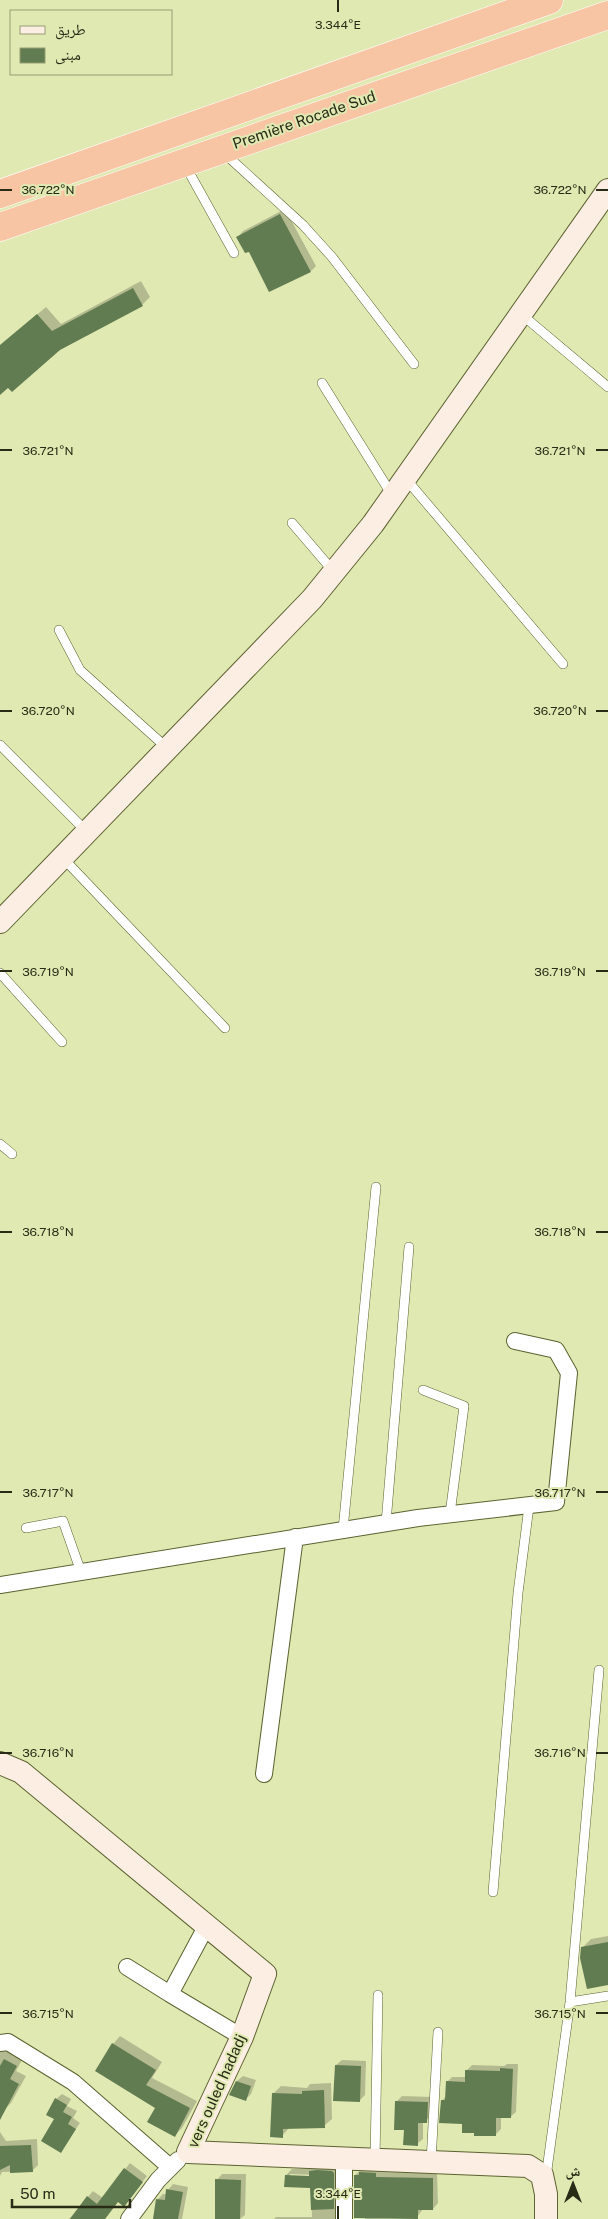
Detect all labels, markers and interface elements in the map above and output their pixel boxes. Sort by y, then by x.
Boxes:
legend [10,10,172,75]
text: 3.344°E [315,18,361,32]
text: طريق [55,21,86,40]
text: مبنى [55,46,81,65]
street label: Première Rocade Sud [230,87,378,152]
text: 36.722°N [21,183,75,197]
text: 36.722°N [533,183,587,197]
text: 36.721°N [23,444,73,458]
text: 36.721°N [535,444,585,458]
text: 36.720°N [21,704,75,718]
text: 36.720°N [533,704,587,718]
text: 36.719°N [22,965,74,979]
text: 36.719°N [534,965,586,979]
text: 36.718°N [22,1225,74,1239]
text: 36.718°N [534,1225,586,1239]
text: 36.717°N [22,1486,74,1500]
text: 36.717°N [534,1486,586,1500]
text: 36.716°N [22,1746,74,1760]
text: 36.716°N [534,1746,586,1760]
text: 36.715°N [22,2007,74,2021]
text: 36.715°N [534,2007,586,2021]
street label: vers ouled hadadj [184,2031,249,2150]
north arrow [548,2159,598,2209]
text: ش [566,2163,581,2180]
scale bar [12,2176,130,2208]
text: 50 m [20,2185,55,2202]
text: 3.344°E [315,2187,361,2201]

